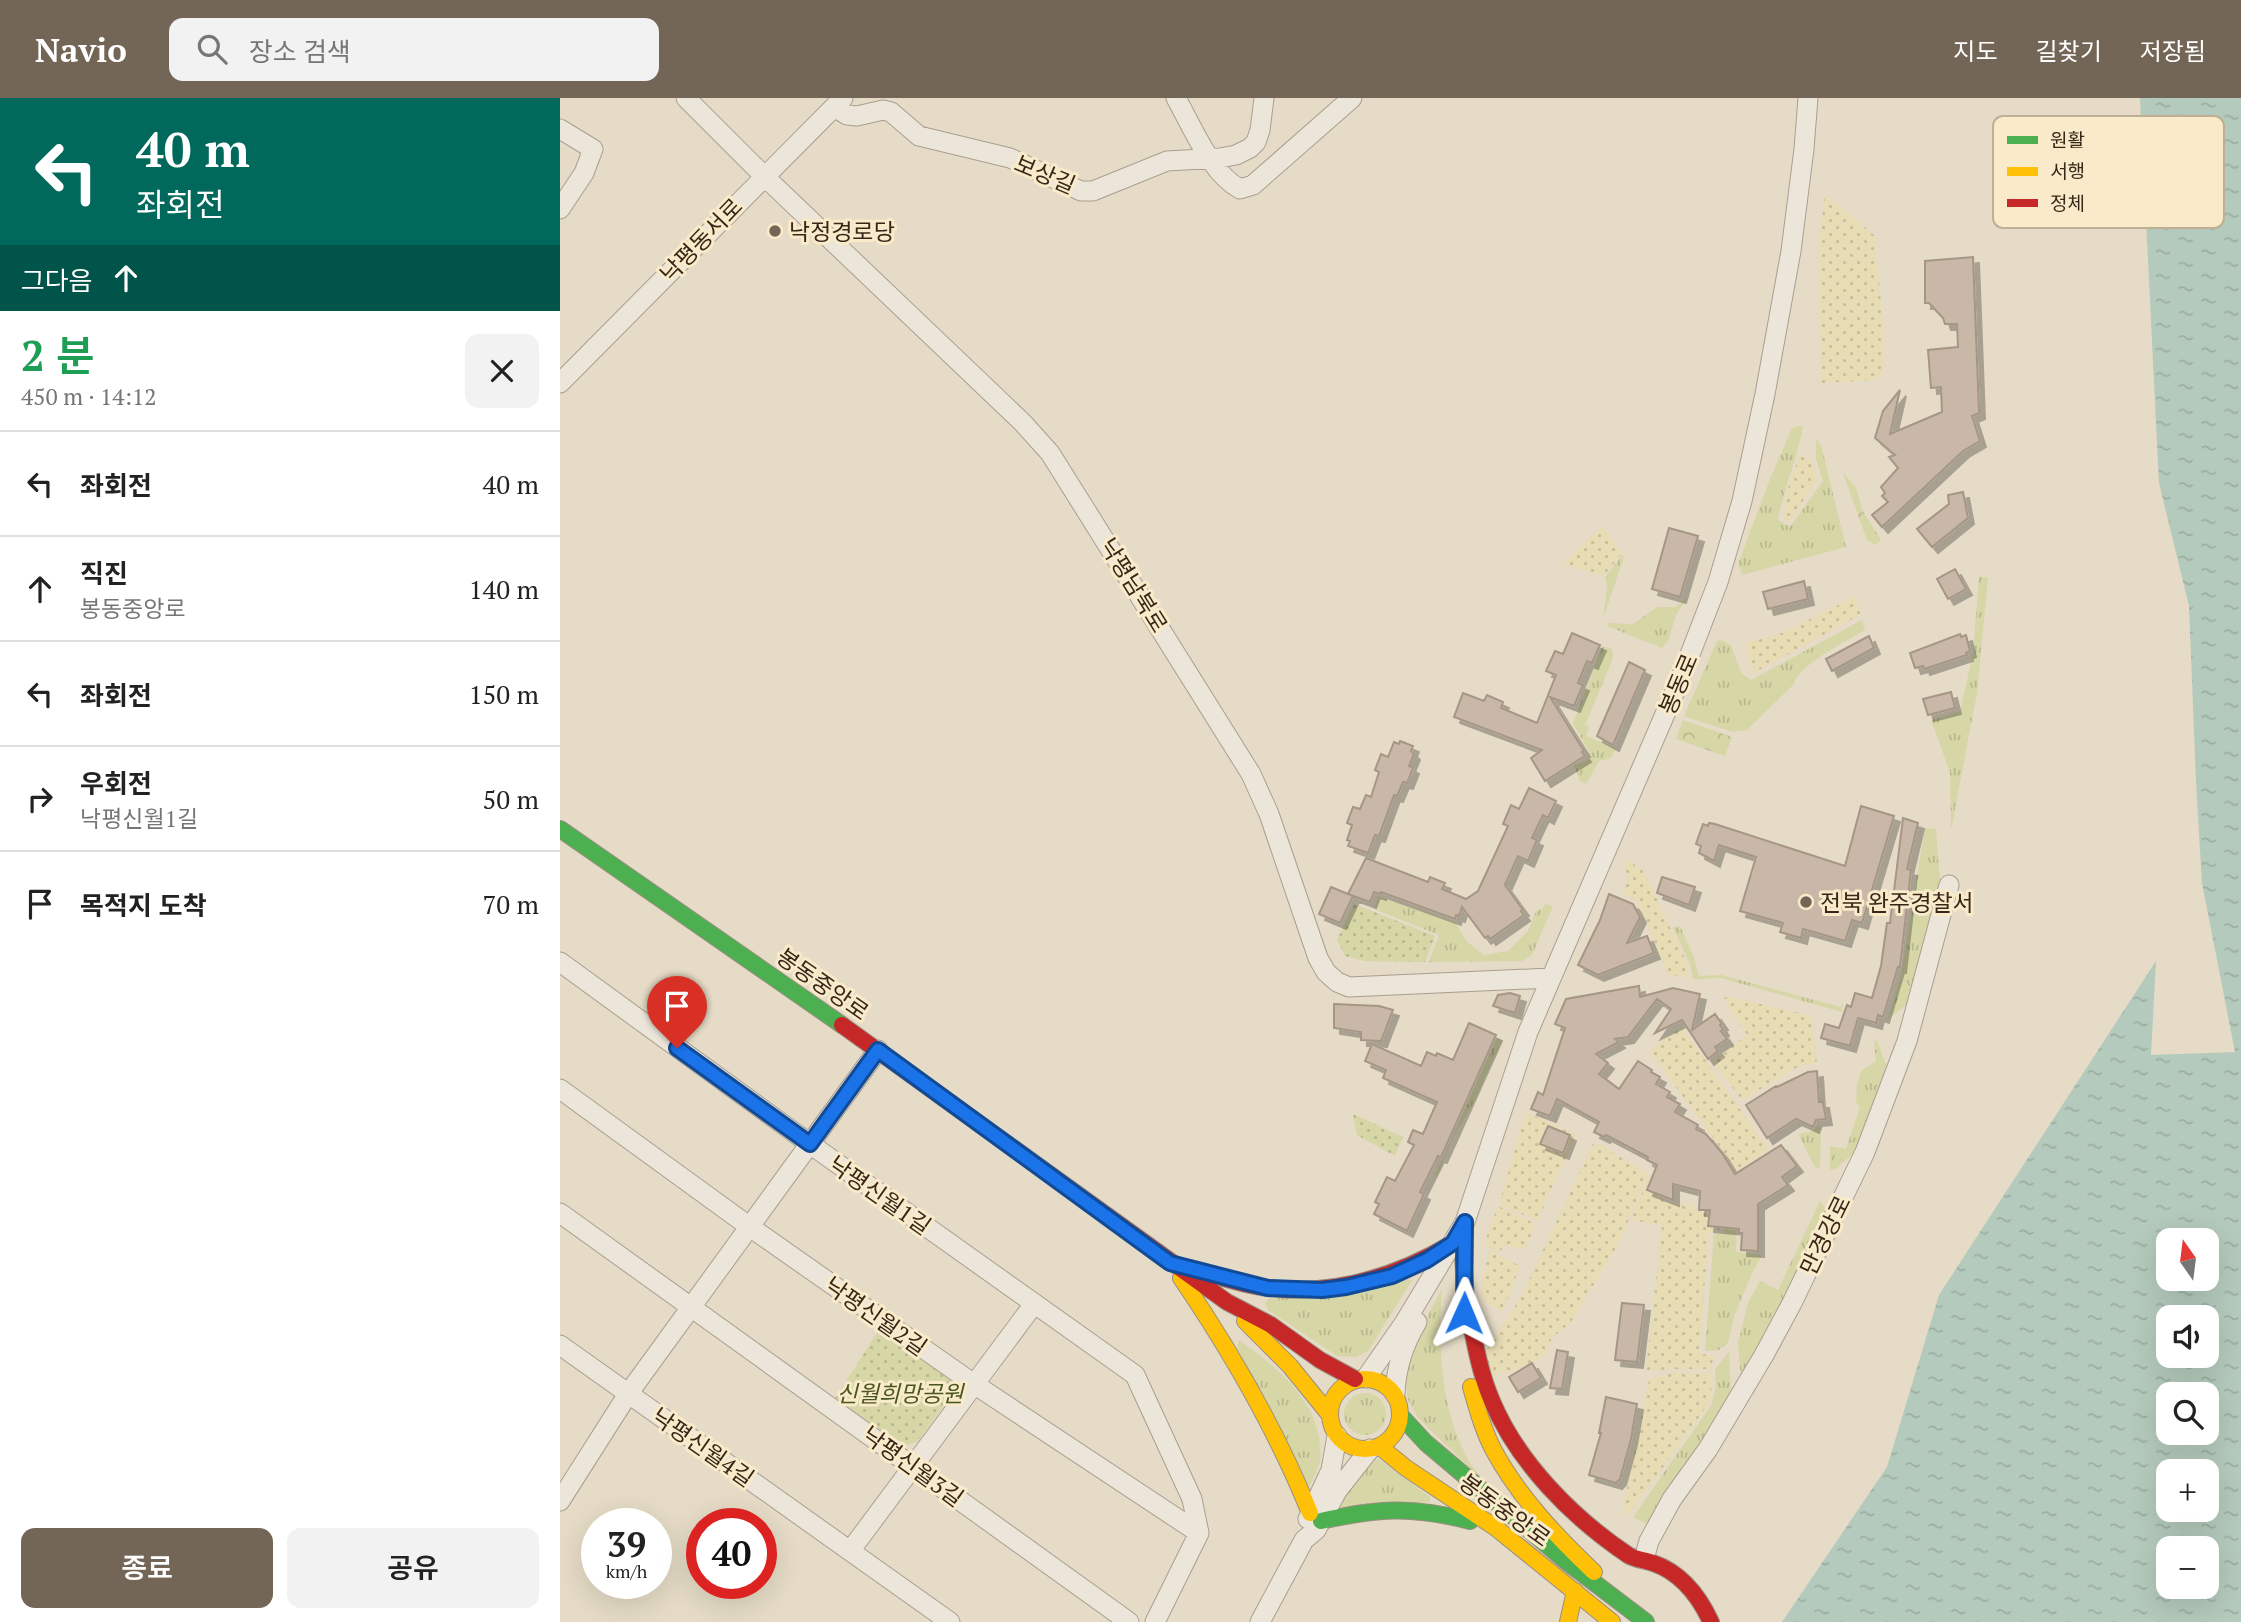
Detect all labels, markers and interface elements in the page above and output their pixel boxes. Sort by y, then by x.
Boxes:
search box [169,18,659,81]
text: Navio [35,28,127,71]
icon: search [193,30,231,68]
text: 장소 검색 [249,34,351,68]
text: 지도 [1953,35,1998,67]
text: 길찾기 [2036,35,2102,67]
text: 저장됨 [2140,35,2206,67]
text: 40 m [136,116,250,181]
legend [1993,116,2224,228]
icon: left [21,126,112,217]
text: 원활 [2050,127,2085,152]
street label: 보상길 [1010,147,1080,201]
text: 서행 [2050,158,2085,183]
text: 좌회전 [136,183,224,225]
text: 정체 [2050,190,2085,215]
street label: 낙평동서로 [653,191,749,289]
place label: 낙정경로당 [789,216,895,247]
marker: 낙정경로당 [767,223,783,239]
icon: ahead [107,259,145,297]
text: 그다음 [21,263,93,297]
text: 2 분 [21,327,95,383]
button: close [465,334,539,408]
text: 450 m · 14:12 [21,381,156,412]
icon: left [21,465,59,503]
text: 40 m [483,467,539,501]
text: 좌회전 [80,468,152,502]
street label: 낙평남북로 [1093,532,1175,638]
text: 직진 [80,556,128,590]
icon: ahead [21,570,59,608]
text: 140 m [469,572,539,606]
text: 봉동중앙로 [80,593,186,624]
street label: 봉동로 [1651,649,1705,719]
icon: left [21,675,59,713]
text: 150 m [469,677,539,711]
text: 좌회전 [80,678,152,712]
text: 우회전 [80,766,152,800]
icon: right [21,780,59,818]
text: 50 m [483,782,539,816]
text: 낙평신월1길 [80,803,198,834]
icon: arrive [21,885,59,923]
text: 70 m [483,887,539,921]
place label: 전북 완주경찰서 [1820,887,1974,918]
text: 목적지 도착 [80,888,207,922]
marker: 전북 완주경찰서 [1798,894,1814,910]
street label: 봉동중앙로 [771,941,875,1027]
pin [647,976,707,1048]
icon: arrive [658,987,696,1025]
street label: 낙평신월1길 [823,1148,937,1242]
street label: 만경강로 [1793,1190,1857,1280]
north arrow [2156,1228,2219,1292]
map controls [2156,1228,2219,1599]
street label: 낙평신월2길 [819,1269,933,1363]
position arrow [1427,1276,1501,1350]
button: sound [2156,1305,2219,1368]
park label: 신월희망공원 [837,1378,965,1409]
button: search [2156,1382,2219,1445]
street label: 낙평신월4길 [646,1400,760,1494]
street label: 낙평신월3길 [856,1419,970,1513]
button: + [2156,1459,2219,1522]
street label: 봉동중앙로 [1453,1466,1557,1554]
speed limit sign: 40 [686,1508,777,1599]
text: 39 [607,1521,646,1567]
button: 종료 [21,1528,273,1608]
button: 공유 [287,1528,539,1608]
button: − [2156,1536,2219,1599]
text: km/h [606,1559,647,1583]

